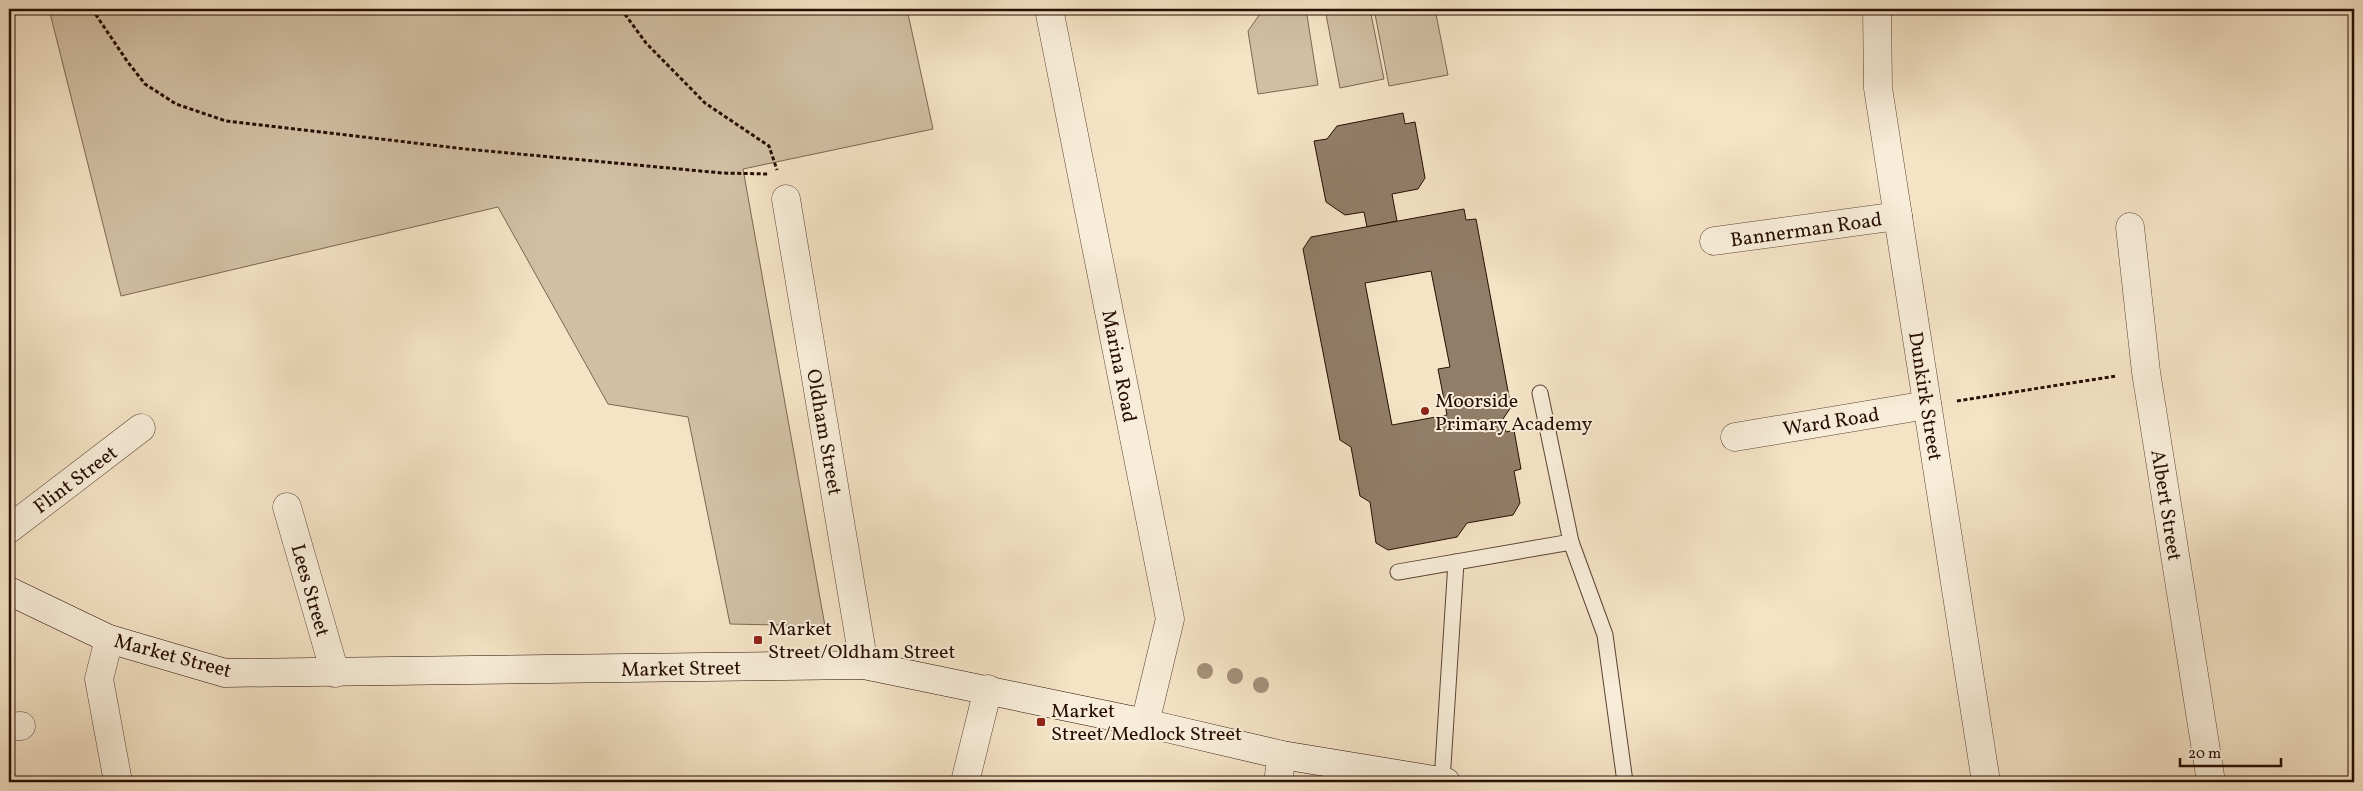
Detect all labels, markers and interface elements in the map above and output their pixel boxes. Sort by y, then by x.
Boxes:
street label: Bannerman Road [1729,206,1884,255]
street label: Marina Road [1093,308,1143,425]
street label: Dunkirk Street [1900,330,1948,463]
street label: Oldham Street [798,367,848,498]
place label: Moorside Primary Academy [1435,388,1593,439]
street label: Ward Road [1781,402,1882,444]
marker: Moorside Primary Academy [1419,405,1431,417]
street label: Flint Street [28,440,124,521]
street label: Albert Street [2142,448,2188,563]
street label: Lees Street [283,541,336,640]
place label: Market Street/Oldham Street [768,616,956,667]
street label: Market Street [111,628,234,686]
marker: Market Street/Oldham Street [752,634,764,646]
street label: Market Street [621,655,742,685]
place label: Market Street/Medlock Street [1051,698,1242,749]
marker: Market Street/Medlock Street [1035,716,1047,728]
scale bar [2180,736,2282,768]
text: 20 m [2188,744,2221,765]

